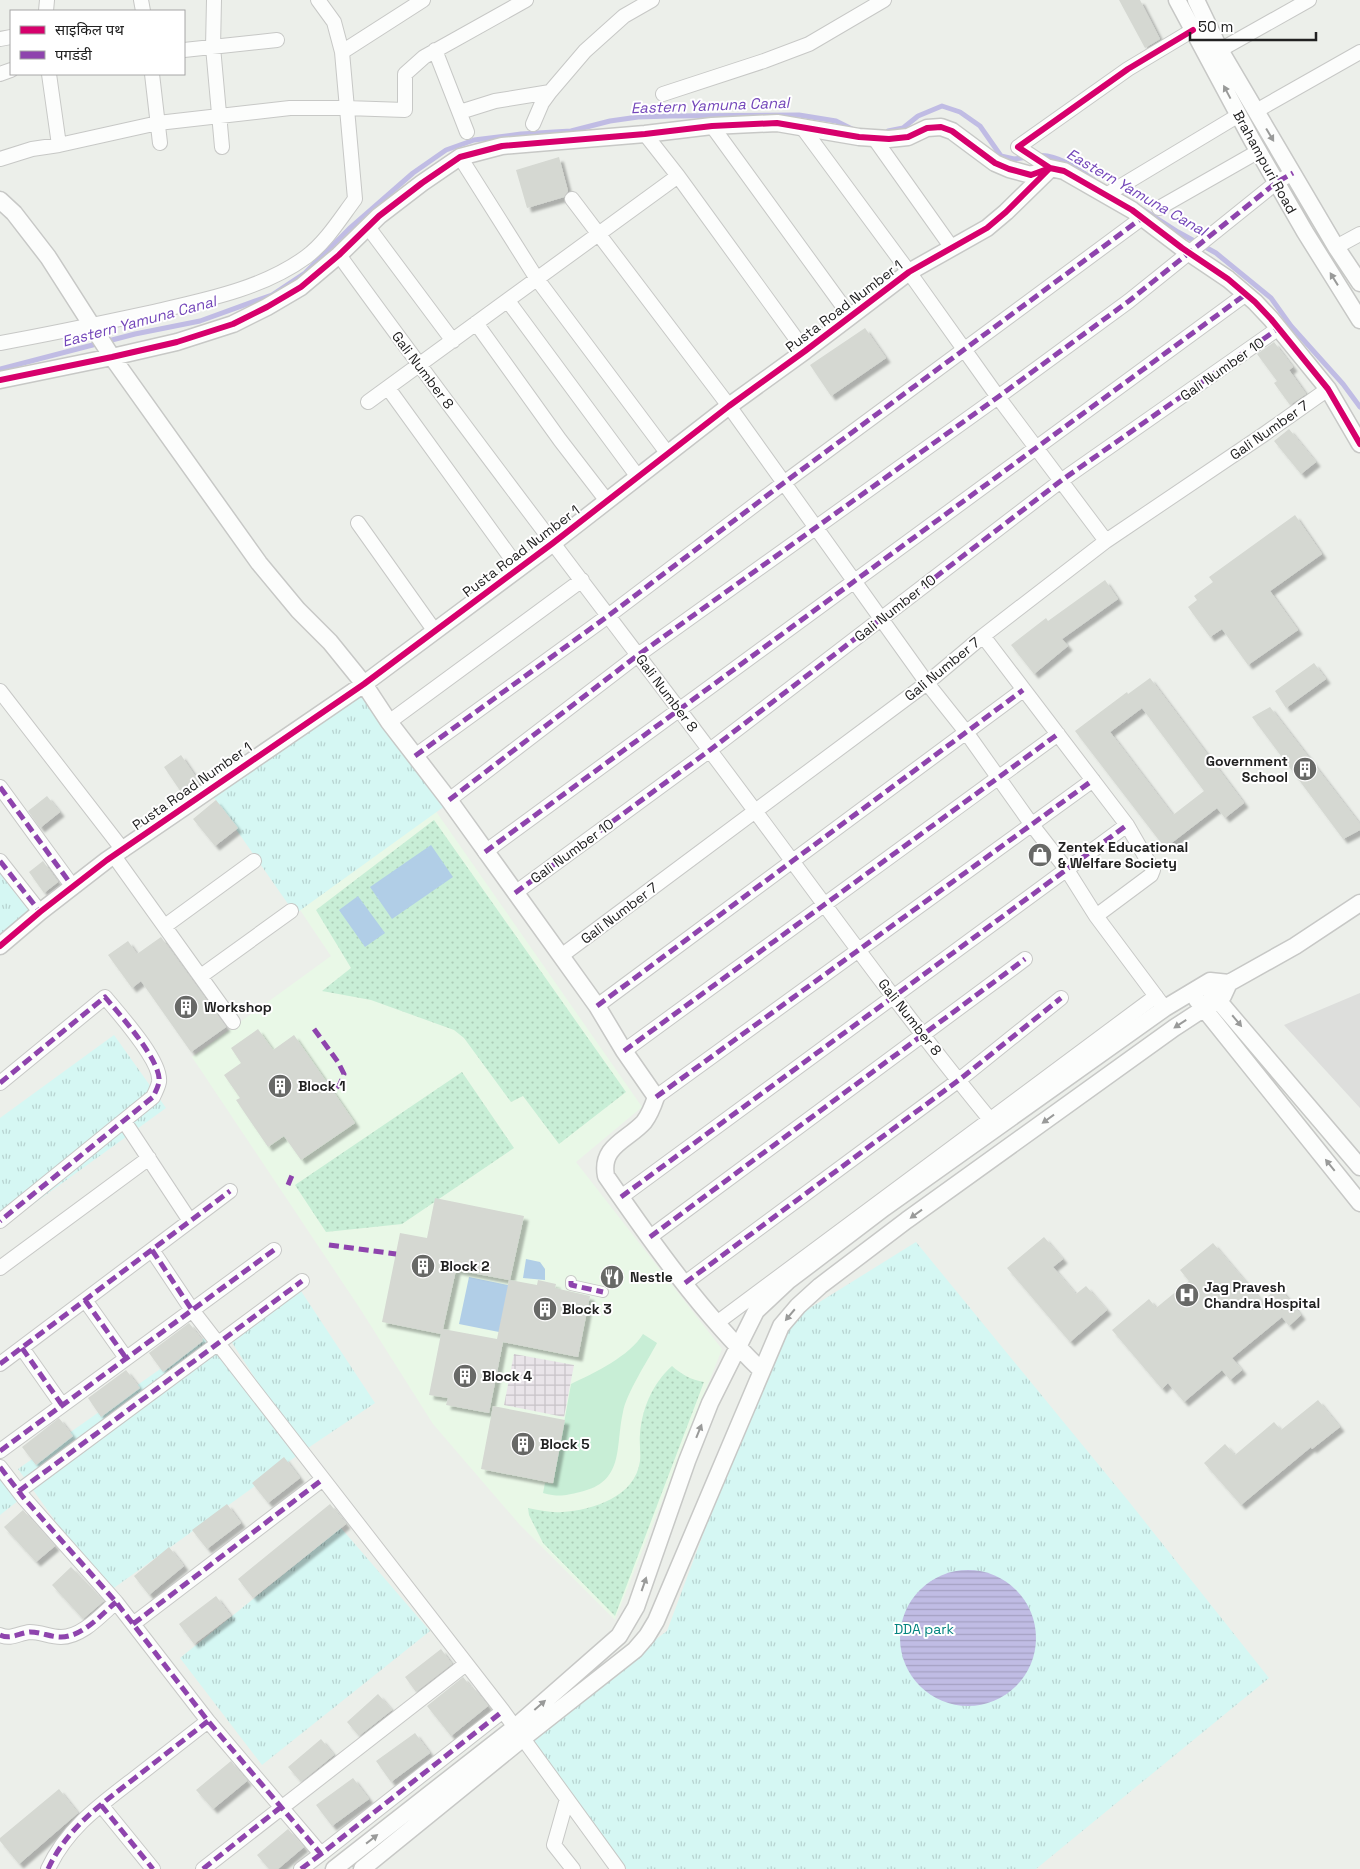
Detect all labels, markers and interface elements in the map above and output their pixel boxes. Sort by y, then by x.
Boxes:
legend [10,10,185,75]
scale bar [1190,10,1316,42]
text: 50 m [1198,17,1233,36]
text: साइकिल पथ [55,20,124,39]
text: पगडंडी [55,45,93,64]
one-way arrow [1223,85,1231,100]
water label: Eastern Yamuna Canal [630,93,792,117]
street label: Brahampuri Road [1229,107,1301,217]
one-way arrow [1265,128,1274,141]
water label: Eastern Yamuna Canal [1064,144,1212,241]
street label: Pusta Road Number 1 [782,256,906,356]
one-way arrow [1329,272,1339,285]
water label: Eastern Yamuna Canal [60,291,220,351]
street label: Gali Number 8 [388,328,458,413]
street label: Gali Number 10 [1176,333,1268,405]
street label: Gali Number 7 [1226,396,1312,464]
street label: Pusta Road Number 1 [459,501,583,601]
street label: Gali Number 10 [851,571,939,645]
street label: Gali Number 7 [901,633,983,705]
street label: Gali Number 8 [632,651,702,736]
street label: Pusta Road Number 1 [129,738,255,834]
place label: Government School [1206,752,1288,786]
building icon: Government School [1292,756,1318,782]
street label: Gali Number 10 [527,815,617,887]
place label: Zentek Educational & Welfare Society [1058,838,1188,872]
shop icon: Zentek Educational & Welfare Society [1027,842,1053,868]
street label: Gali Number 7 [577,878,661,948]
street label: Gali Number 8 [874,975,946,1059]
building icon: Workshop [173,994,199,1020]
place label: Workshop [204,998,272,1016]
one-way arrow [1231,1015,1243,1027]
one-way arrow [1173,1019,1187,1029]
building icon: Block 1 [267,1073,293,1099]
place label: Block 1 [298,1077,346,1095]
one-way arrow [1041,1114,1055,1124]
one-way arrow [1324,1159,1335,1172]
one-way arrow [909,1209,923,1219]
building icon: Block 2 [410,1253,436,1279]
place label: Block 2 [440,1257,490,1275]
restaurant icon: Nestle [599,1264,625,1290]
place label: Nestle [630,1268,673,1286]
place label: Jag Pravesh Chandra Hospital [1204,1278,1320,1312]
hospital icon: Jag Pravesh Chandra Hospital [1174,1282,1200,1308]
building icon: Block 3 [532,1296,558,1322]
place label: Block 3 [562,1300,612,1318]
one-way arrow [784,1309,795,1322]
building icon: Block 4 [452,1363,478,1389]
place label: Block 4 [482,1367,532,1385]
one-way arrow [695,1423,703,1438]
building icon: Block 5 [510,1431,536,1457]
place label: Block 5 [540,1435,590,1453]
one-way arrow [640,1576,648,1591]
park label: DDA park [894,1620,955,1638]
one-way arrow [534,1699,546,1711]
one-way arrow [366,1834,379,1844]

